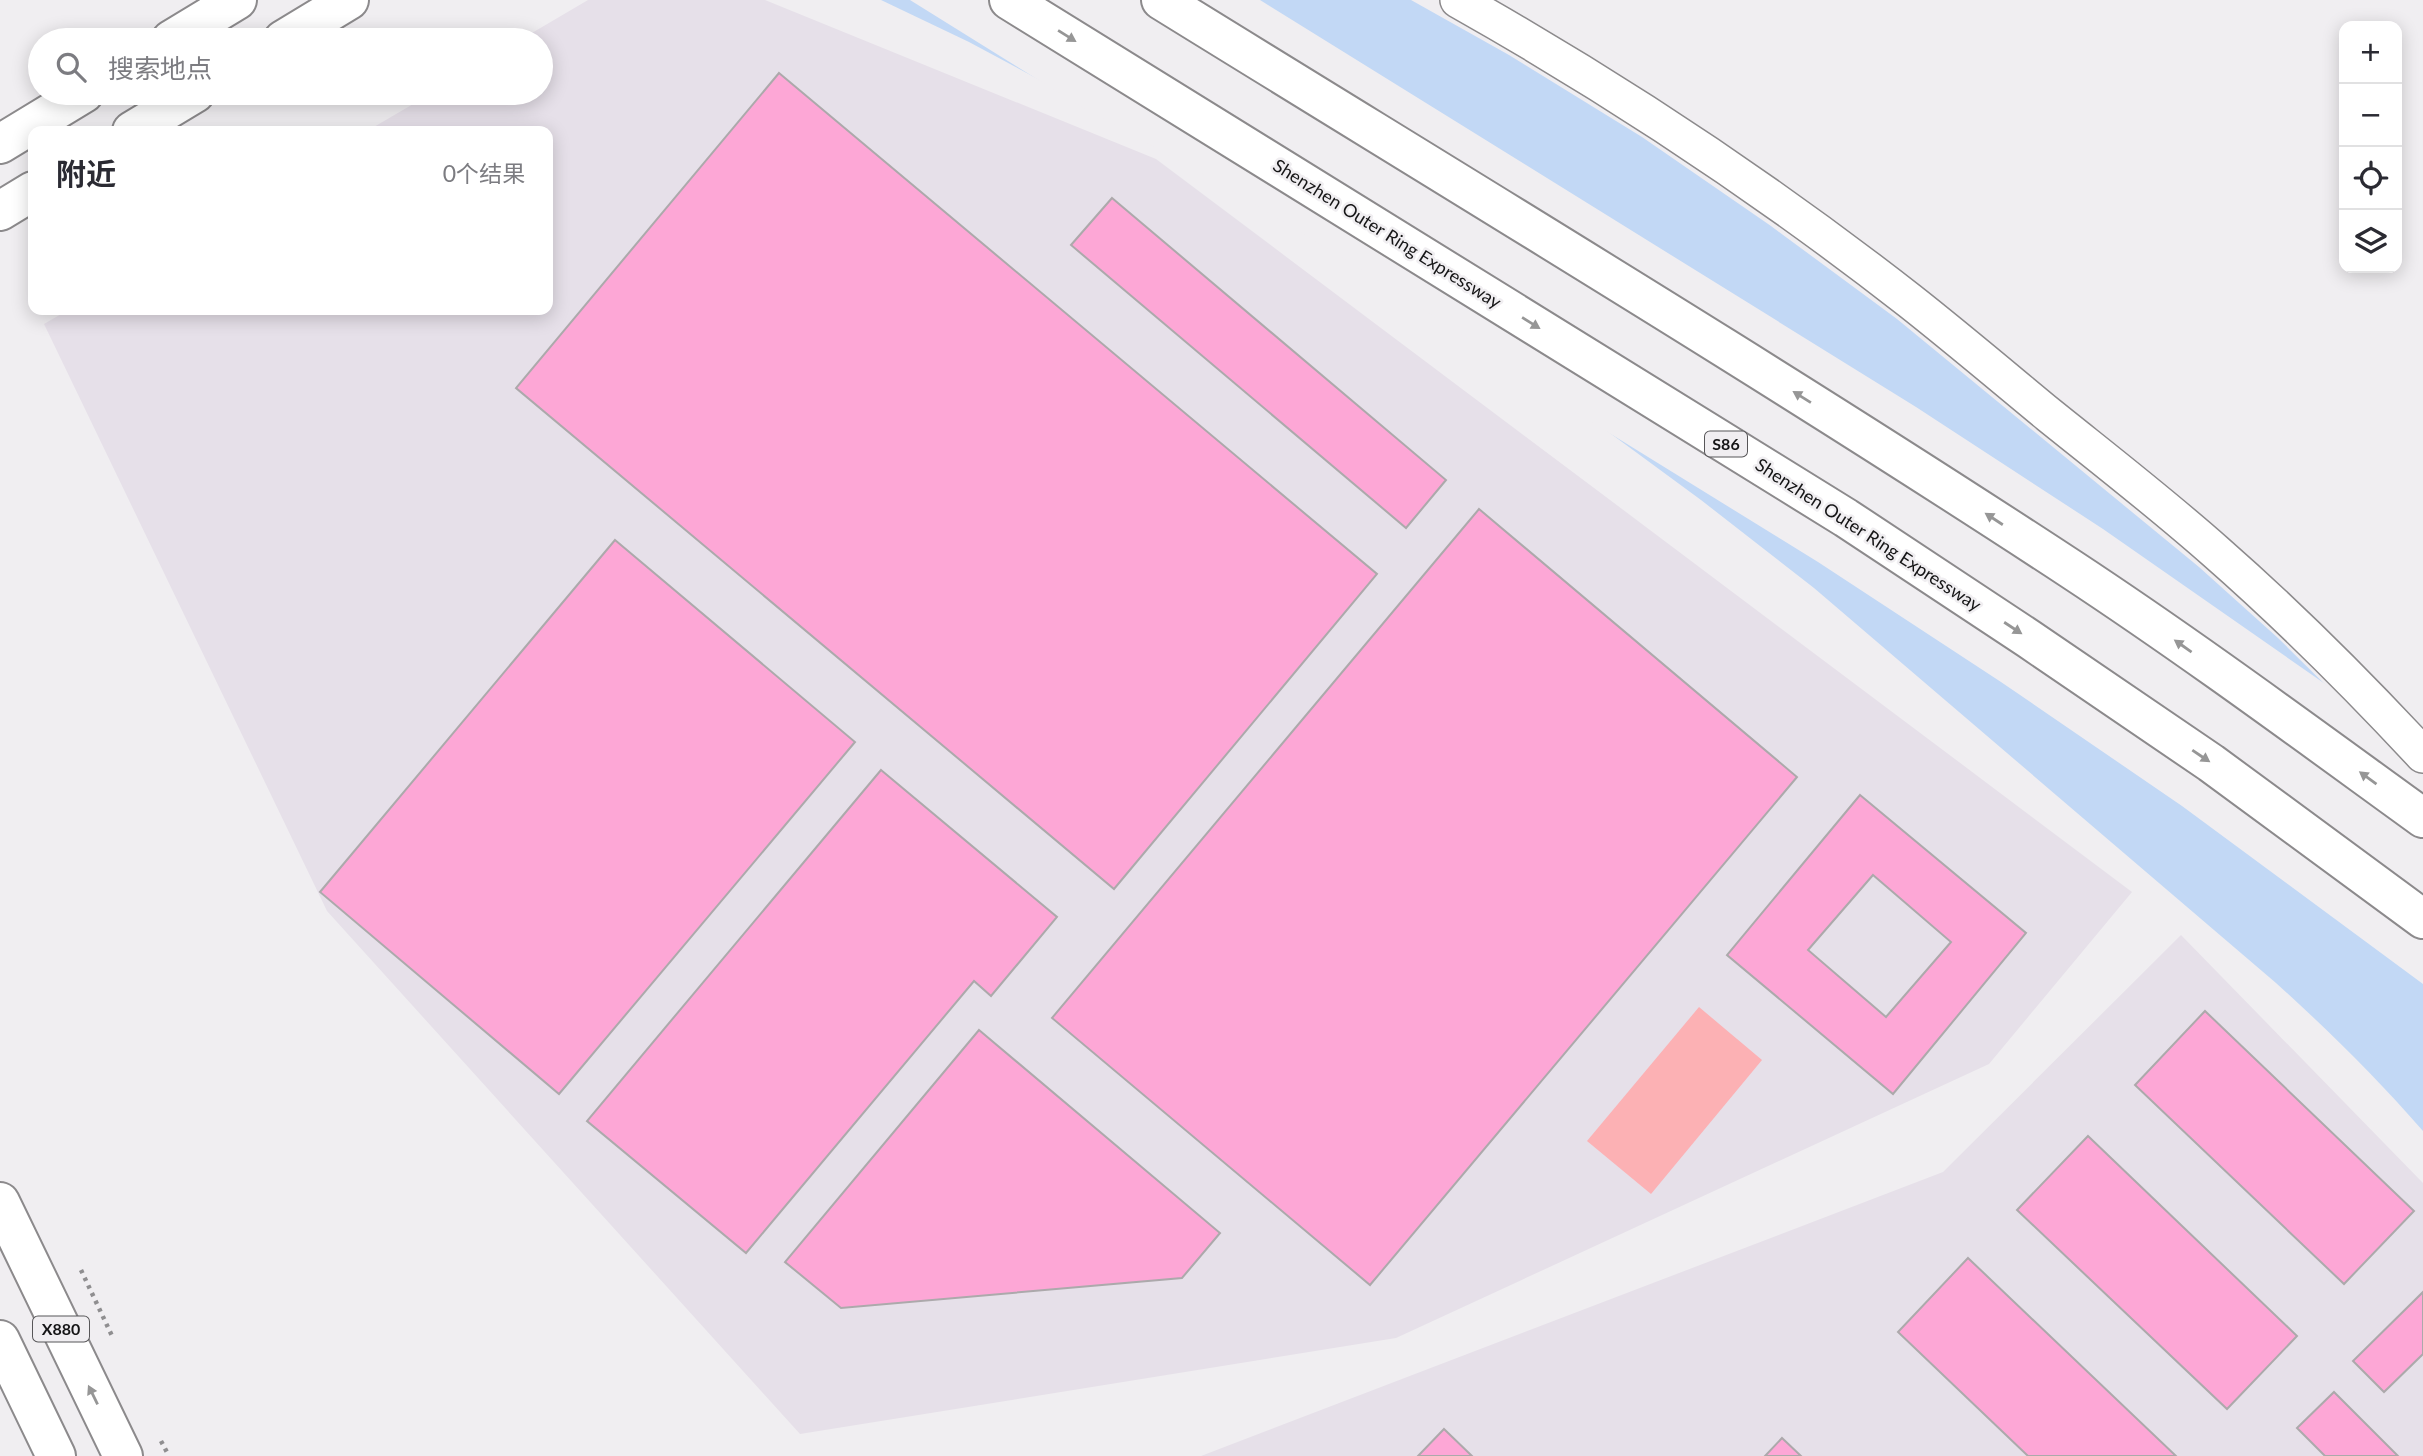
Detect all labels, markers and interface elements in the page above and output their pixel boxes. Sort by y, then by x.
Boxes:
map controls [2339,21,2402,273]
button: + [2339,21,2402,84]
search box [28,28,553,105]
one-way arrow [1057,29,1076,42]
icon: search [52,48,90,86]
text: 搜索地点 [108,52,212,84]
button: − [2339,84,2402,147]
button: locate [2339,147,2402,210]
street label: Shenzhen Outer Ring Expressway [1269,154,1506,313]
text: 附近 [56,155,116,191]
text: 0个结果 [443,159,525,187]
button: layers [2339,210,2402,273]
one-way arrow [1521,317,1541,330]
one-way arrow [1792,391,1811,404]
road number: S86 [1705,432,1747,457]
street label: Shenzhen Outer Ring Expressway [1752,453,1986,616]
one-way arrow [1984,513,2003,526]
one-way arrow [2004,621,2023,634]
one-way arrow [2173,640,2192,653]
one-way arrow [2192,749,2210,763]
one-way arrow [2359,771,2377,785]
road number: X880 [33,1316,89,1342]
one-way arrow [87,1385,99,1405]

